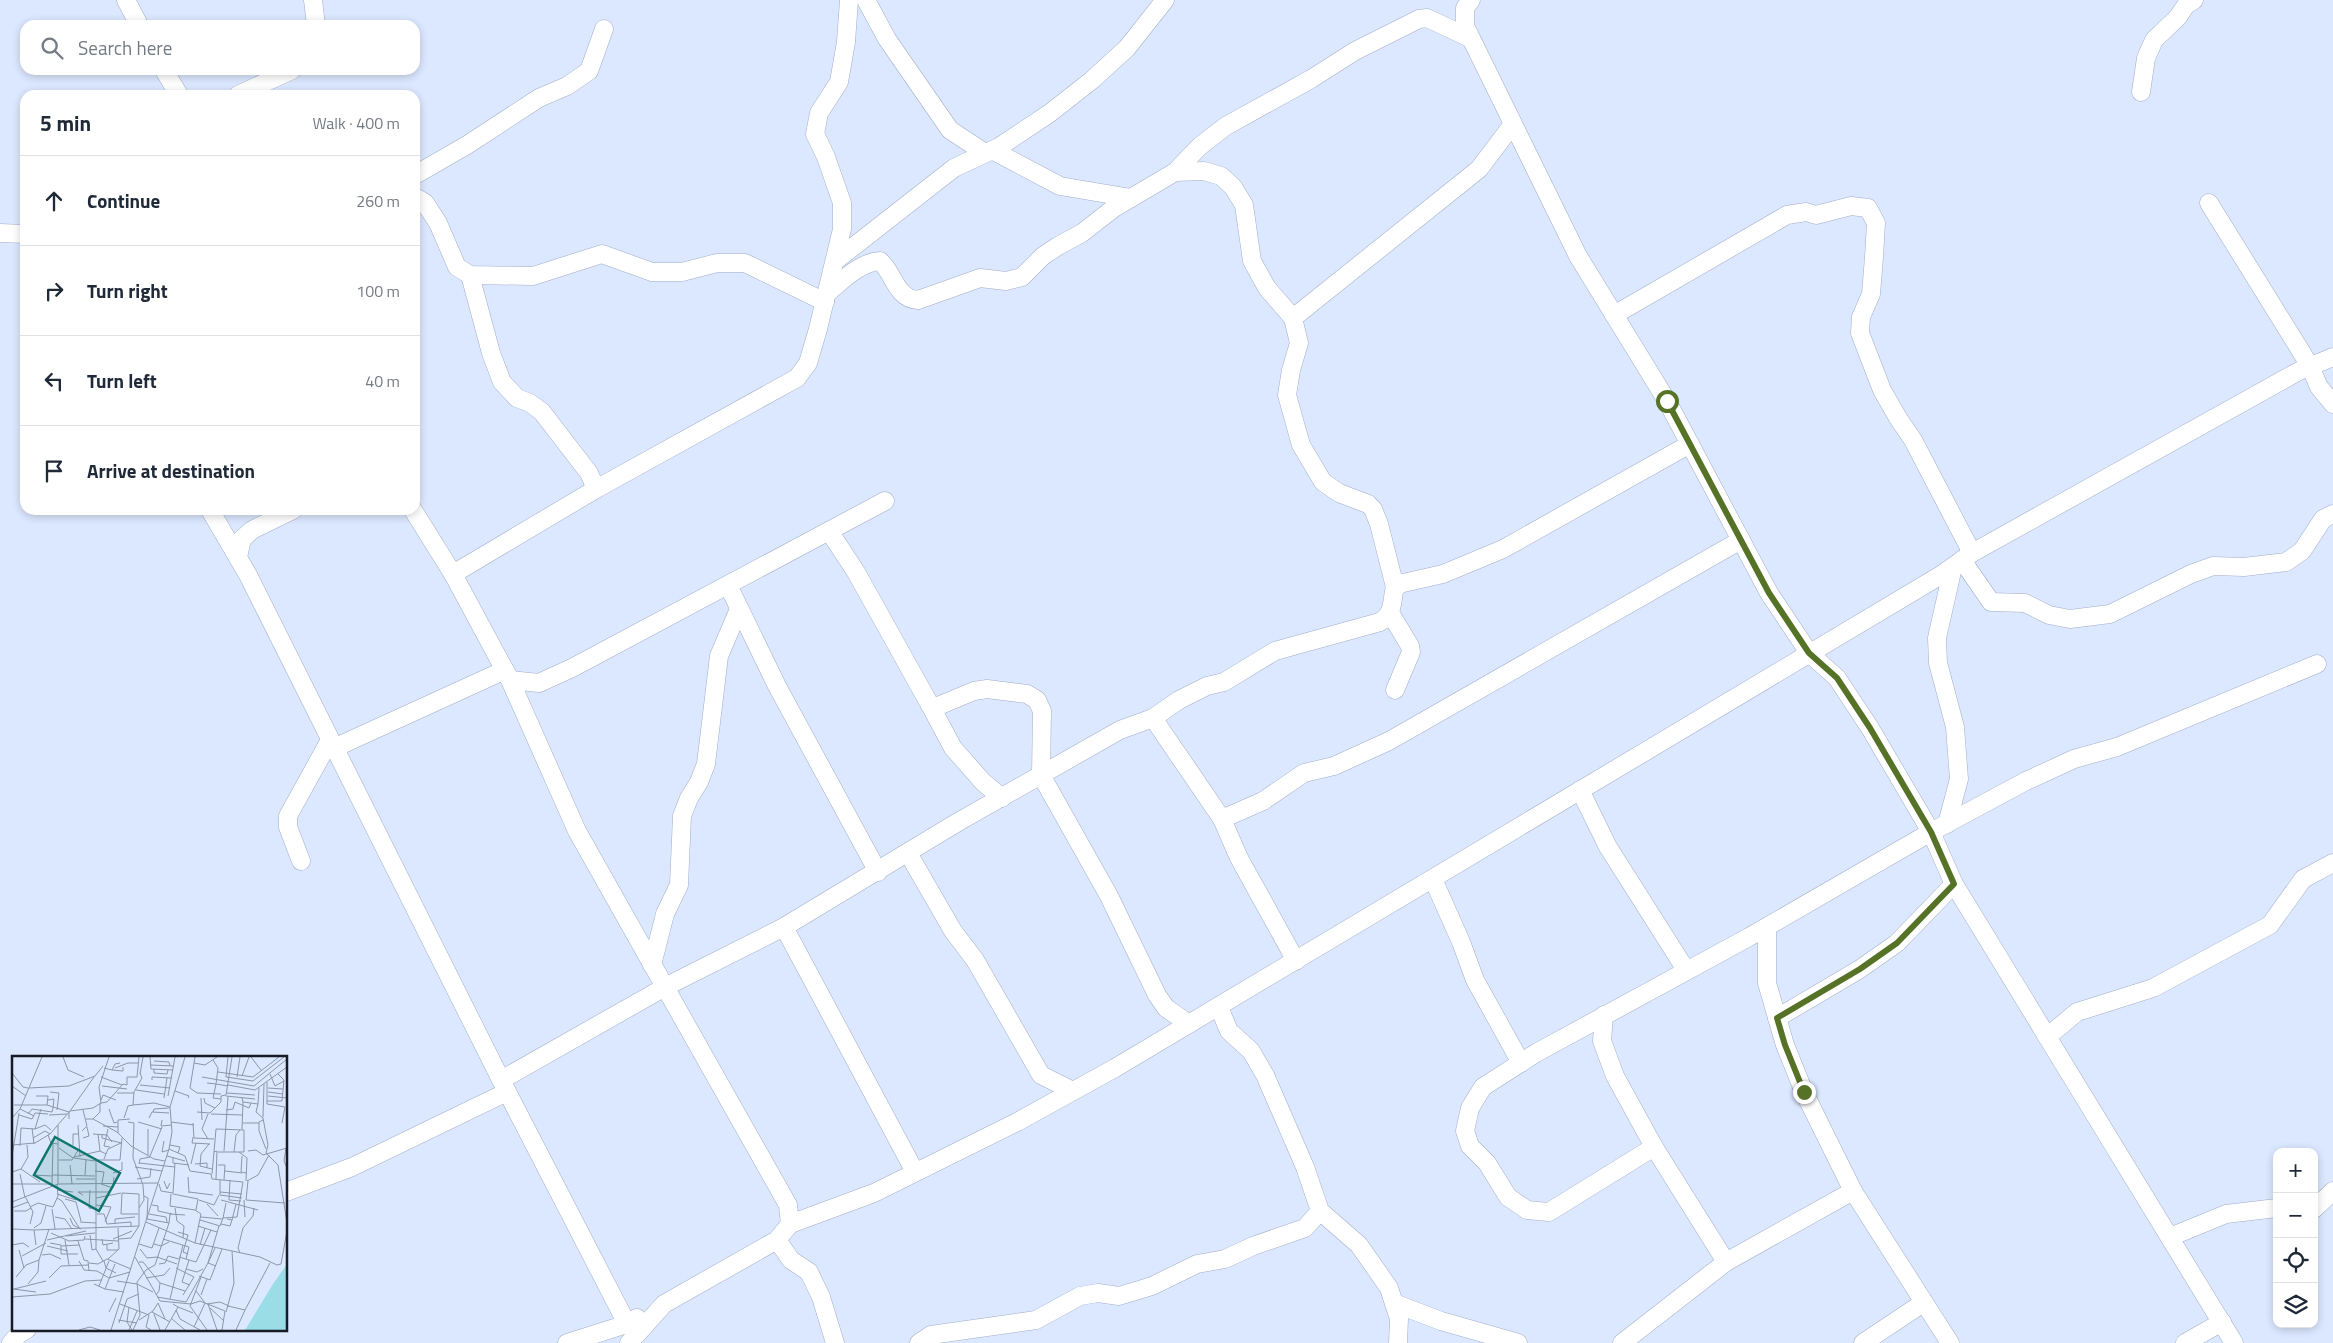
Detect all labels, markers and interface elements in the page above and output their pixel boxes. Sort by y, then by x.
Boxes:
search box [20,20,420,75]
text: Search here [78,33,172,62]
icon: search [38,34,66,62]
text: 5 min [40,107,91,139]
text: Walk · 400 m [312,111,400,135]
text: Continue [87,186,160,215]
icon: ahead [40,187,68,215]
text: 260 m [356,189,400,213]
text: Turn right [87,276,168,305]
icon: right [40,277,68,305]
text: 100 m [356,279,400,303]
text: Turn left [87,366,157,395]
icon: left [40,367,68,395]
text: 40 m [365,369,400,393]
route start [1656,390,1679,413]
text: Arrive at destination [87,456,255,485]
icon: arrive [40,457,68,485]
inset map [12,1056,288,1330]
route end [1793,1081,1816,1104]
map controls [2273,1148,2318,1328]
button: + [2273,1148,2318,1193]
button: − [2273,1193,2318,1238]
button: locate [2273,1238,2318,1283]
button: layers [2273,1283,2318,1328]

